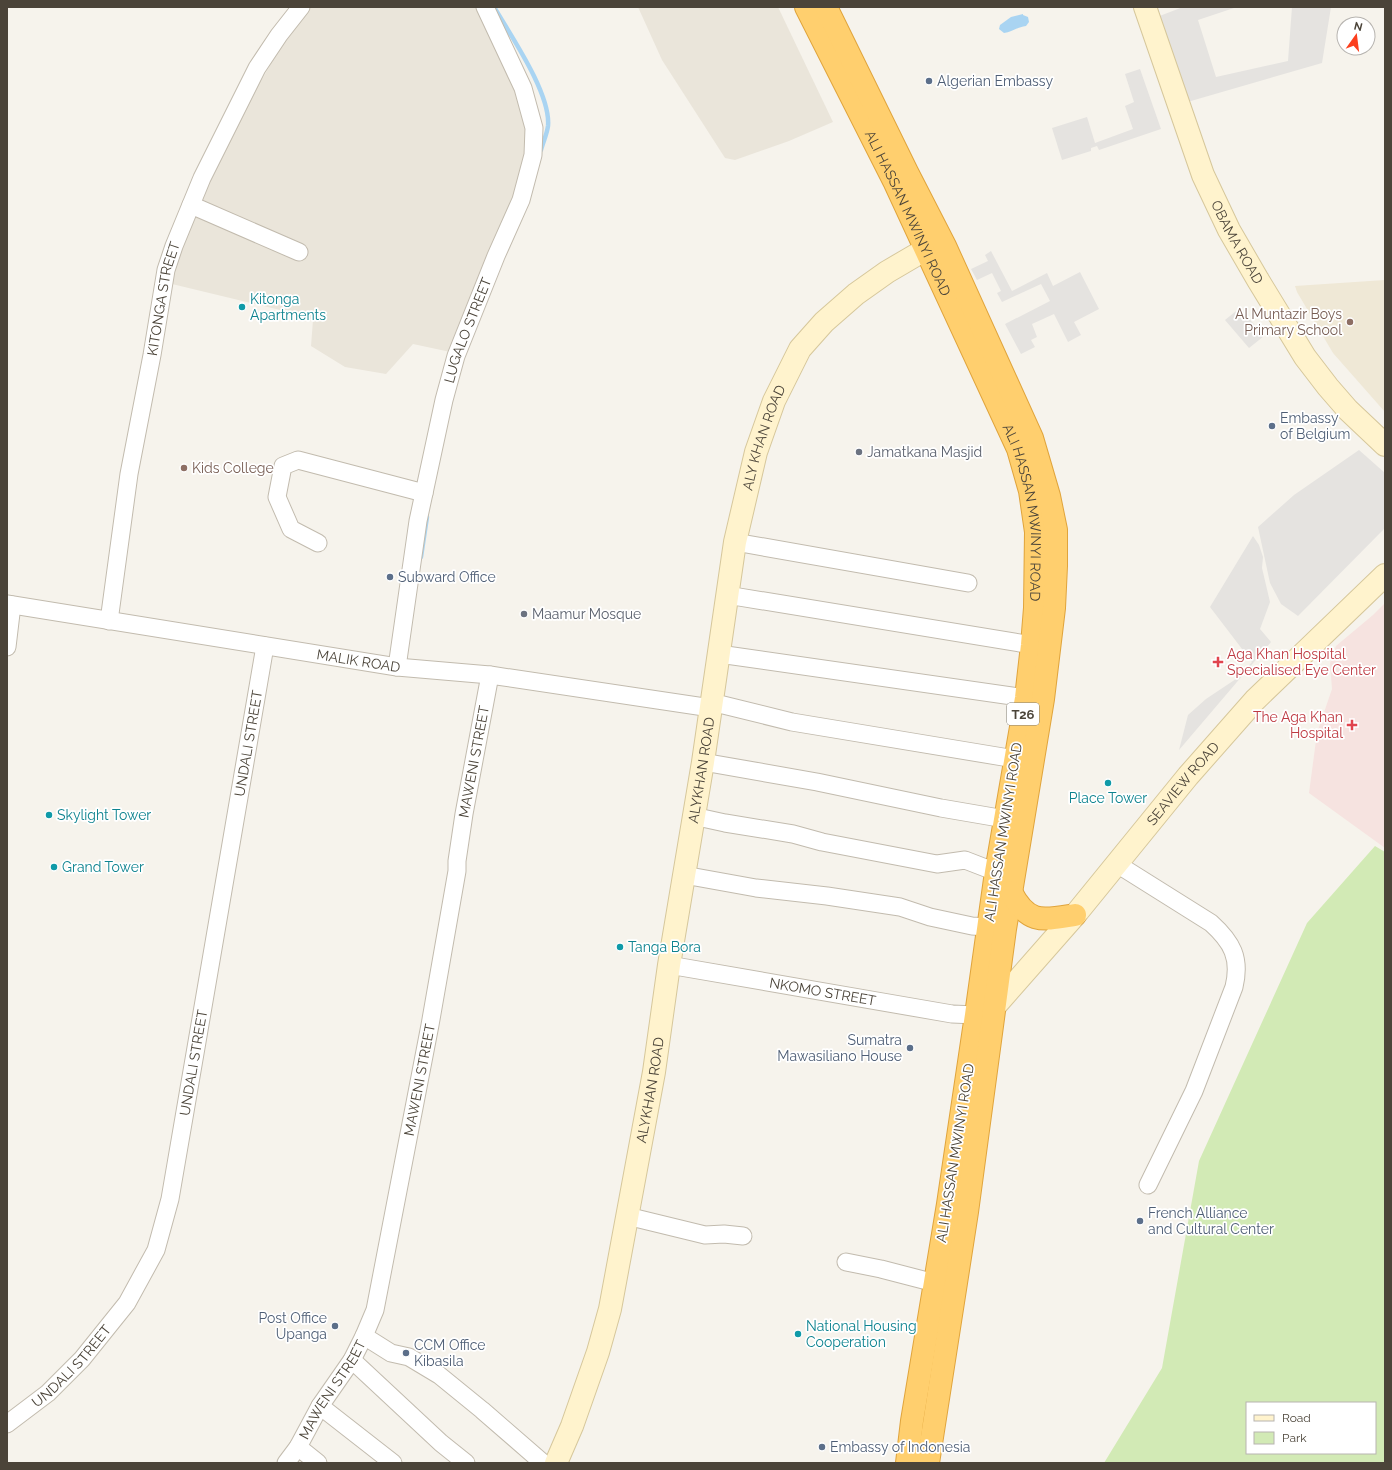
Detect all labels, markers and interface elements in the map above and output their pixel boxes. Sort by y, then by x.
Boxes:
north arrow [1336,16,1376,56]
text: N [1353,19,1364,34]
place label: Algerian Embassy [937,73,1053,89]
marker: Algerian Embassy [924,76,934,86]
street label: ALI HASSAN MWINYI ROAD [862,128,954,298]
street label: OBAMA ROAD [1208,198,1266,287]
street label: KITONGA STREET [144,239,183,357]
street label: LUGALO STREET [441,275,495,385]
place label: Kitonga Apartments [250,291,326,323]
marker: Kitonga Apartments [237,302,247,312]
place label: Al Muntazir Boys Primary School [1235,306,1342,338]
marker: Al Muntazir Boys Primary School [1345,317,1355,327]
street label: ALY KHAN ROAD [739,382,789,492]
place label: Embassy of Belgium [1280,410,1350,442]
street label: ALI HASSAN MWINYI ROAD [999,421,1044,601]
marker: Embassy of Belgium [1267,421,1277,431]
place label: Jamatkana Masjid [867,444,982,460]
marker: Jamatkana Masjid [854,447,864,457]
place label: Kids College [192,460,274,476]
marker: Kids College [179,463,189,473]
place label: Subward Office [398,569,496,585]
marker: Subward Office [385,572,395,582]
place label: Maamur Mosque [532,606,641,622]
marker: Maamur Mosque [519,609,529,619]
street label: MALIK ROAD [315,646,401,675]
place label: Aga Khan Hospital Specialised Eye Center [1227,646,1376,678]
marker: Aga Khan Hospital Specialised Eye Center [1212,656,1224,668]
street label: UNDALI STREET [231,688,265,798]
road number: T26 [1007,703,1039,725]
street label: MAWENI STREET [455,704,492,819]
place label: The Aga Khan Hospital [1253,709,1343,741]
street label: ALYKHAN ROAD [685,716,717,824]
marker: The Aga Khan Hospital [1346,719,1358,731]
street label: SEAVIEW ROAD [1143,739,1222,828]
street label: ALI HASSAN MWINYI ROAD [981,741,1025,923]
marker: Place Tower [1103,778,1113,788]
place label: Place Tower [1069,790,1147,806]
place label: Skylight Tower [57,807,151,823]
marker: Skylight Tower [44,810,54,820]
place label: Grand Tower [62,859,144,875]
marker: Grand Tower [49,862,59,872]
place label: Tanga Bora [628,939,701,955]
marker: Tanga Bora [615,942,625,952]
street label: NKOMO STREET [768,975,878,1009]
street label: UNDALI STREET [176,1008,210,1117]
street label: MAWENI STREET [401,1022,438,1137]
place label: Sumatra Mawasiliano House [777,1032,902,1064]
street label: ALYKHAN ROAD [633,1036,667,1144]
marker: Sumatra Mawasiliano House [905,1043,915,1053]
street label: ALI HASSAN MWINYI ROAD [933,1062,977,1244]
place label: French Alliance and Cultural Center [1148,1205,1274,1237]
marker: French Alliance and Cultural Center [1135,1216,1145,1226]
place label: Post Office Upanga [258,1310,327,1342]
place label: National Housing Cooperation [806,1318,917,1350]
street label: UNDALI STREET [29,1321,114,1410]
marker: Post Office Upanga [330,1321,340,1331]
marker: National Housing Cooperation [793,1329,803,1339]
street label: MAWENI STREET [296,1337,369,1442]
place label: CCM Office Kibasila [414,1337,486,1369]
marker: CCM Office Kibasila [401,1348,411,1358]
legend [1246,1402,1376,1454]
text: Road [1282,1411,1311,1425]
text: Park [1282,1431,1307,1445]
place label: Embassy of Indonesia [830,1439,970,1455]
marker: Embassy of Indonesia [817,1442,827,1452]

